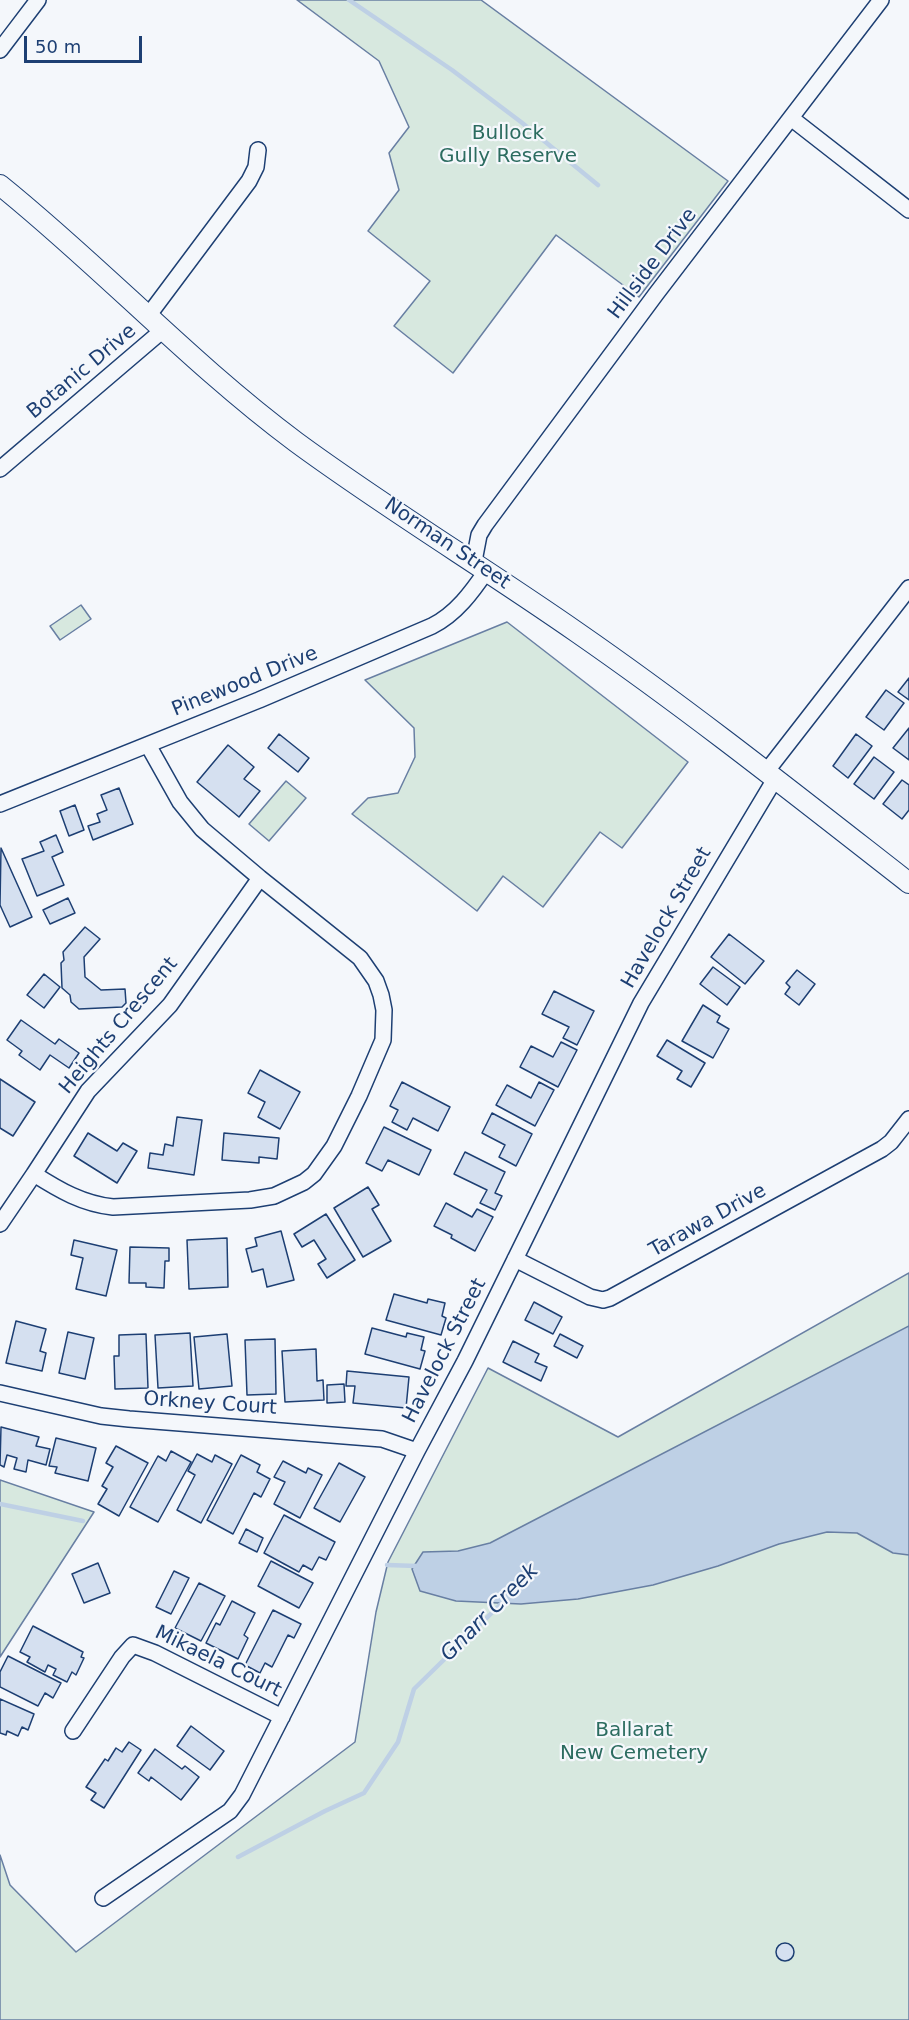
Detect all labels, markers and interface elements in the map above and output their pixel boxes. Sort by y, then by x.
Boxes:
scale bar [27,24,146,62]
text: 50 m [35,36,81,57]
park label: Bullock Gully Reserve [439,122,577,169]
street label: Hillside Drive [604,204,702,324]
street label: Botanic Drive [23,319,141,425]
street label: Norman Street [380,493,514,595]
street label: Pinewood Drive [168,642,322,722]
street label: Havelock Street [617,843,717,993]
street label: Heights Crescent [55,953,183,1099]
street label: Tarawa Drive [645,1179,771,1263]
street label: Havelock Street [398,1275,492,1427]
street label: Orkney Court [142,1387,278,1421]
water label: Gnarr Creek [436,1559,544,1667]
street label: Mikaela Court [151,1621,285,1703]
park label: Ballarat New Cemetery [560,1719,708,1766]

